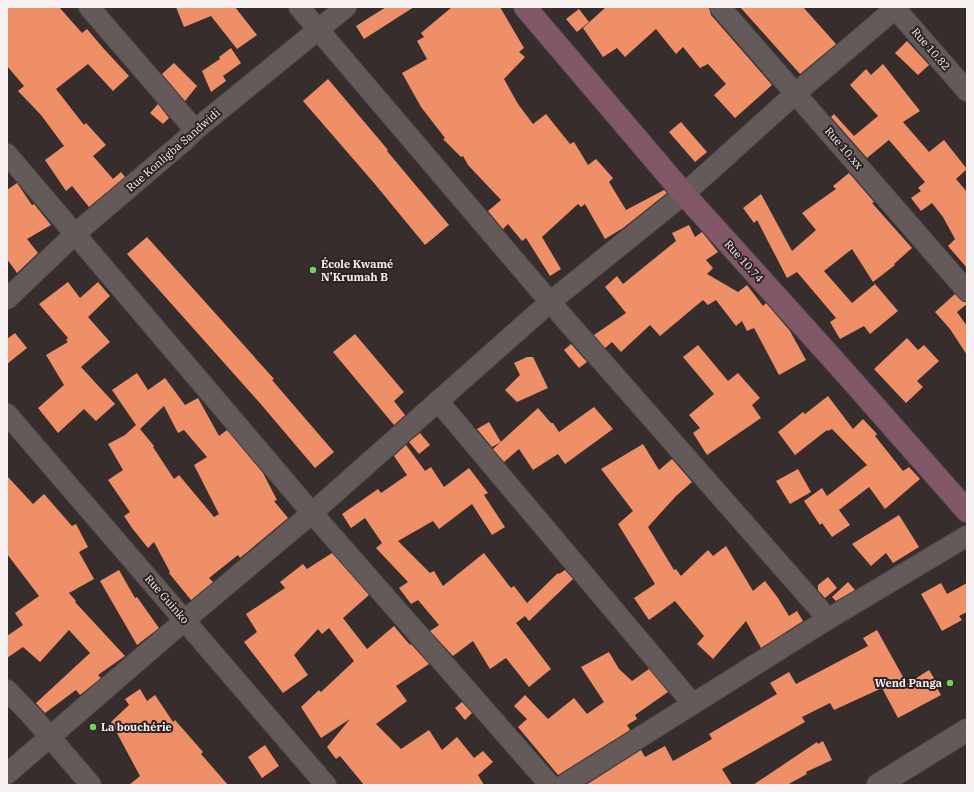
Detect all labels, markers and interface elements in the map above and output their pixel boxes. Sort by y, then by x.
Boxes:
street label: Rue 10.82 [909,25,953,73]
street label: Rue Konligba Sandwidi [123,105,223,195]
street label: Rue 10.xx [822,124,866,172]
street label: Rue 10.74 [721,237,767,285]
place label: École Kwamé N'Krumah B [321,256,393,284]
marker: École Kwamé N'Krumah B [308,265,318,275]
street label: Rue Guinko [142,572,192,626]
place label: Wend Panga [875,676,942,690]
marker: Wend Panga [945,678,955,688]
place label: La bouchérie [101,720,172,734]
marker: La bouchérie [88,722,98,732]

